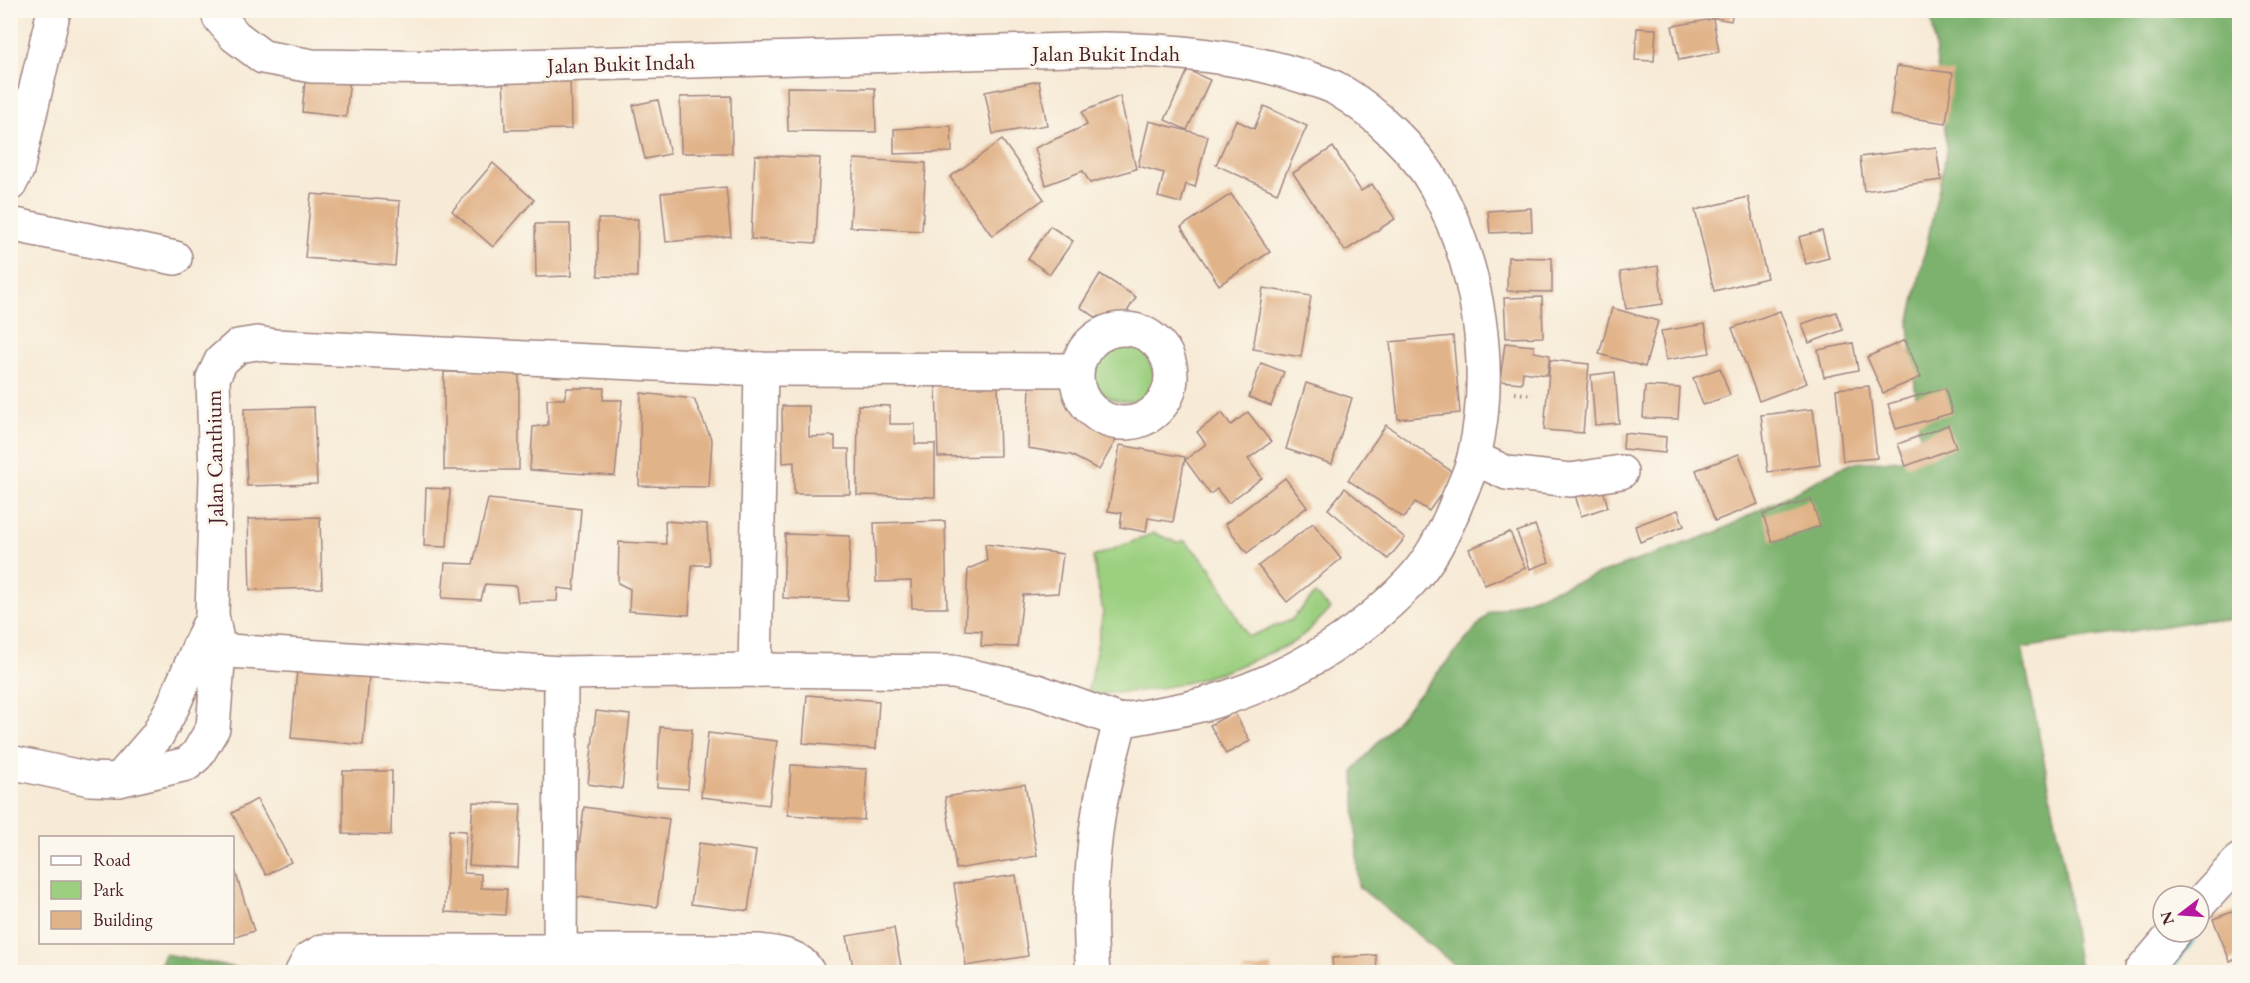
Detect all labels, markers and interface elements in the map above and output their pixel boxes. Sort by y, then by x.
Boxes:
street label: Jalan Bukit Indah [1030,39,1180,68]
street label: Jalan Bukit Indah [544,46,696,81]
street label: Jalan Canthium [199,389,230,527]
legend [39,836,234,944]
text: Road [93,848,132,871]
text: Park [93,878,124,901]
north arrow [2151,884,2211,944]
text: Building [93,908,153,931]
text: N [2155,909,2179,928]

